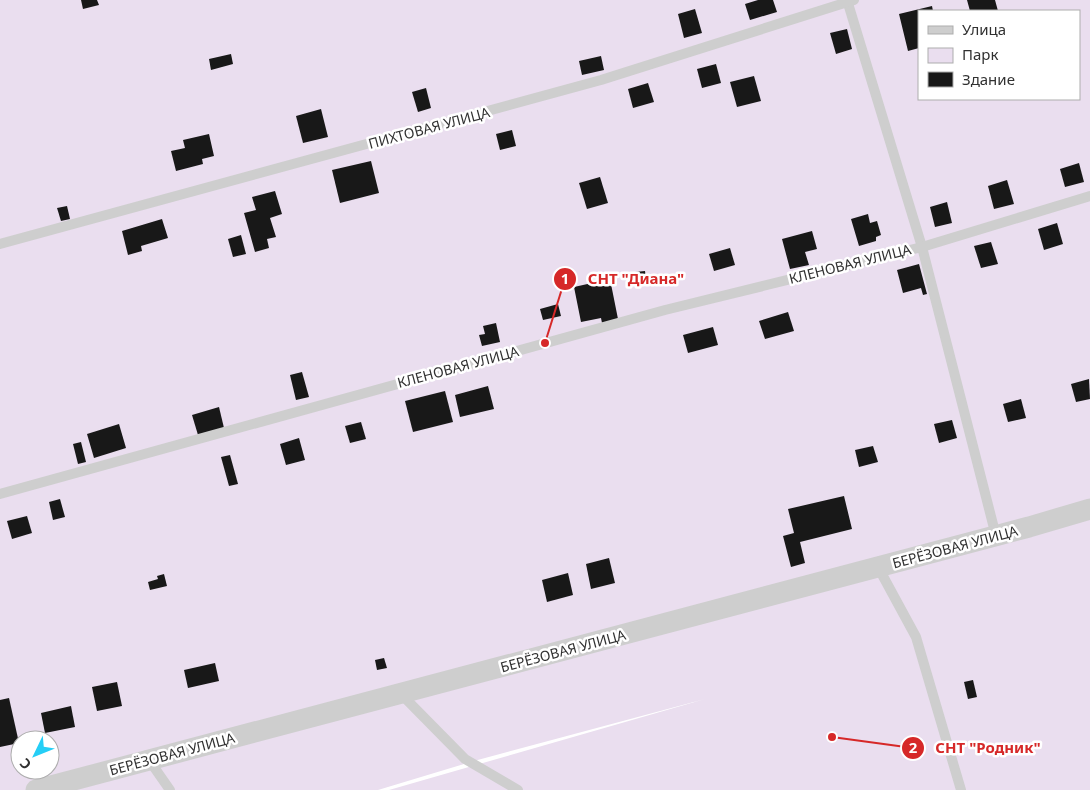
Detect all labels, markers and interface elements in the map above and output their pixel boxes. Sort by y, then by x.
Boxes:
legend [918,10,1080,100]
text: Улица [962,19,1006,39]
text: Парк [962,44,998,64]
text: Здание [962,69,1015,89]
street label: ПИХТОВАЯ УЛИЦА [366,102,492,153]
street label: КЛЕНОВАЯ УЛИЦА [787,239,913,288]
callout: СНТ "Диана" [553,264,694,294]
text: 1 [561,268,569,288]
text: СНТ "Диана" [588,268,684,288]
street label: КЛЕНОВАЯ УЛИЦА [395,341,521,392]
street label: БЕРЁЗОВАЯ УЛИЦА [890,521,1020,572]
street label: БЕРЁЗОВАЯ УЛИЦА [498,625,628,676]
street label: БЕРЁЗОВАЯ УЛИЦА [107,728,237,779]
north arrow [10,730,60,780]
callout: СНТ "Родник" [900,733,1050,763]
text: 2 [909,737,918,757]
text: СНТ "Родник" [935,737,1041,757]
text: С [15,754,35,774]

